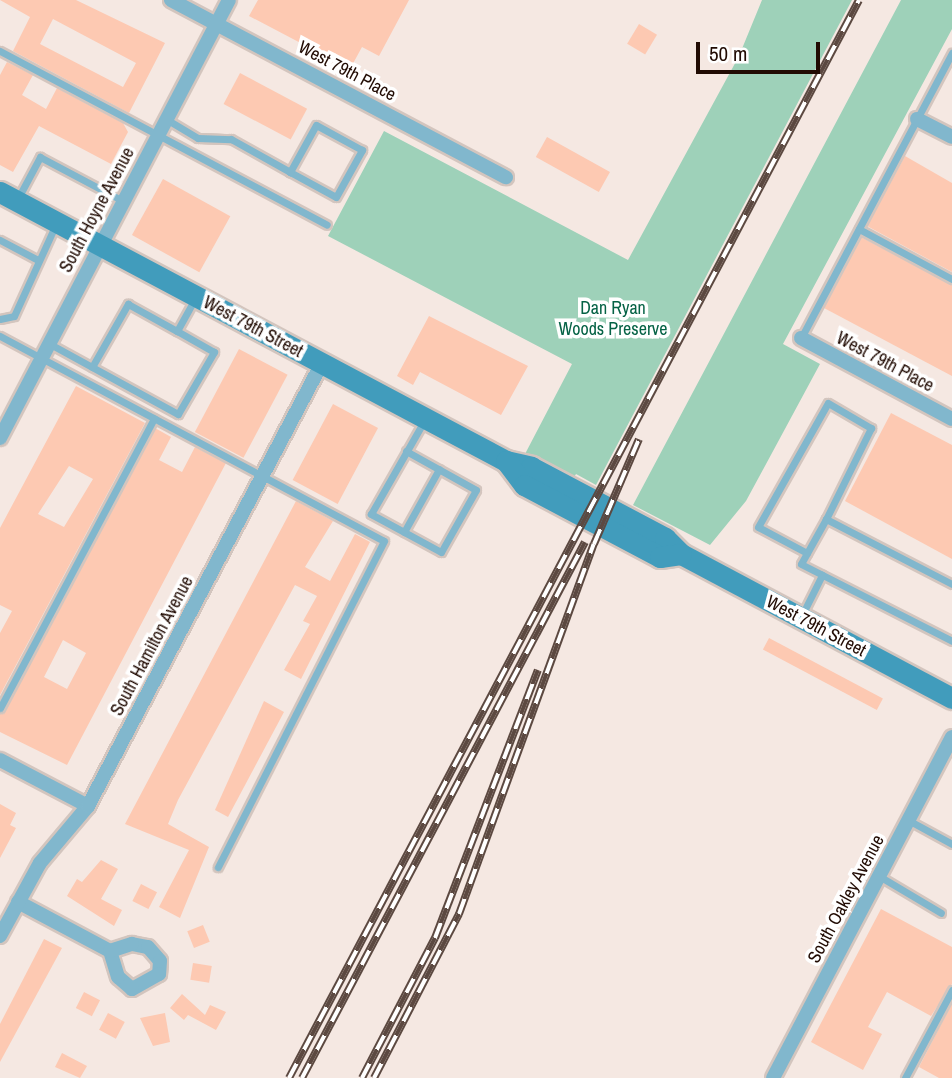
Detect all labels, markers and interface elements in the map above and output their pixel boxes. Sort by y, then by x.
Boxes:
scale bar [700,28,824,72]
street label: West 79th Place [295,36,399,106]
text: 50 m [709,39,747,68]
street label: South Hoyne Avenue [55,143,139,277]
street label: West 79th Street [200,292,306,362]
park label: Dan Ryan Woods Preserve [559,298,667,340]
street label: West 79th Place [833,327,937,397]
street label: South Hamilton Avenue [106,572,198,720]
street label: West 79th Street [763,591,869,661]
street label: South Oakley Avenue [803,831,889,967]

